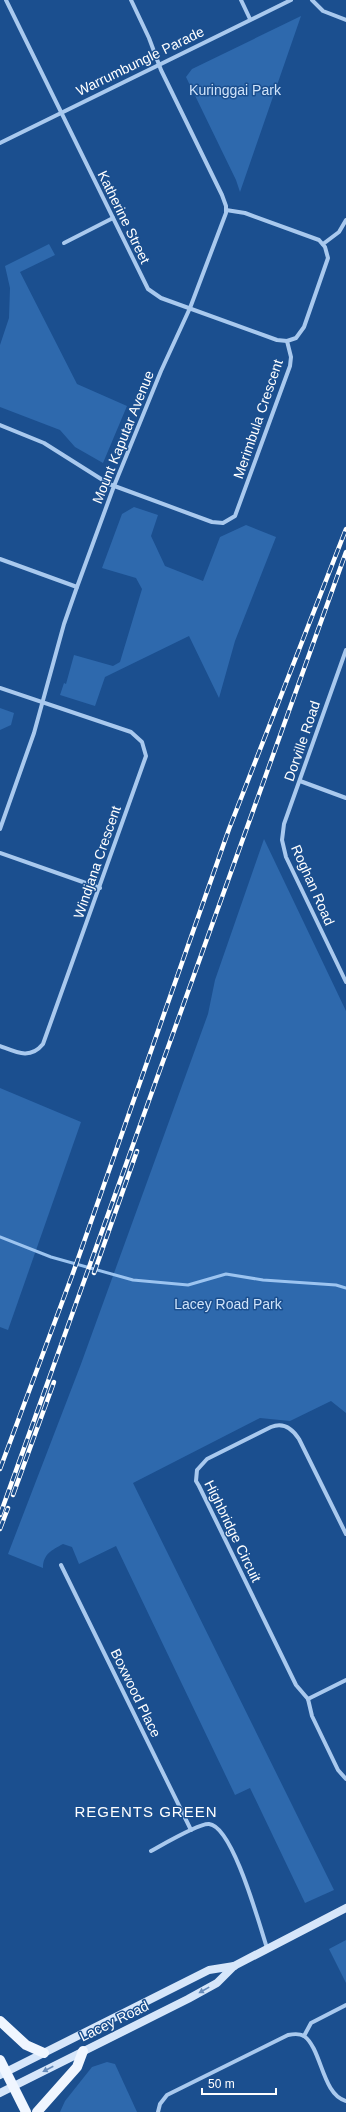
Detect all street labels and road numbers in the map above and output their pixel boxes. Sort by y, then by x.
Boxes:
street label: Warrumbungle Parade [73,23,207,99]
street label: Katherine Street [95,168,153,266]
street label: Merimbula Crescent [230,357,286,481]
street label: Mount Kaputar Avenue [89,368,157,506]
street label: Dorville Road [281,699,323,783]
street label: Windjana Crescent [70,803,124,921]
street label: Roghan Road [288,842,338,928]
street label: Highbridge Circuit [201,1477,265,1585]
street label: Boxwood Place [108,1646,164,1740]
street label: Lacey Road [77,1997,151,2045]

